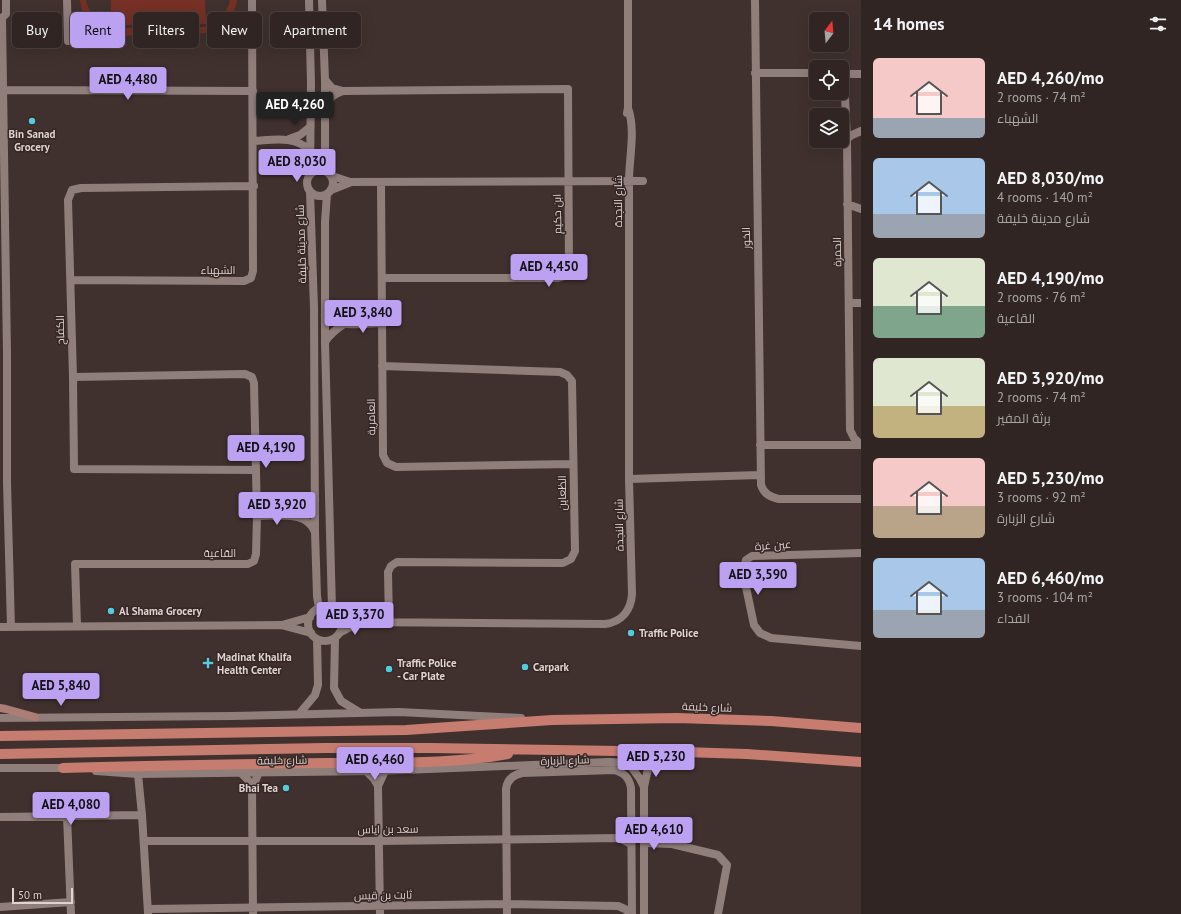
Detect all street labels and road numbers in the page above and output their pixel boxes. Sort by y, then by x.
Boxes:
street label: شارع النجدة [611,175,626,227]
street label: ابن حكيم [550,194,565,234]
street label: شارع مدينة خليفة [293,204,310,284]
street label: الخور [739,227,753,250]
street label: الحمرة [830,237,844,267]
street label: الشهباء [200,263,236,277]
street label: الكفاح [53,315,68,345]
street label: العامرية [364,398,378,436]
street label: الظعاين [555,475,569,511]
street label: شارع النجدة [612,499,627,551]
street label: عين غرة [754,537,792,553]
street label: القاعية [204,546,236,560]
street label: شارع خليفة [682,699,732,716]
street label: شارع الزبارة [540,752,590,769]
street label: شارع خليفة [257,753,307,768]
street label: سعد بن اياس [357,821,419,837]
street label: ثابت بن قيس [354,887,412,903]

